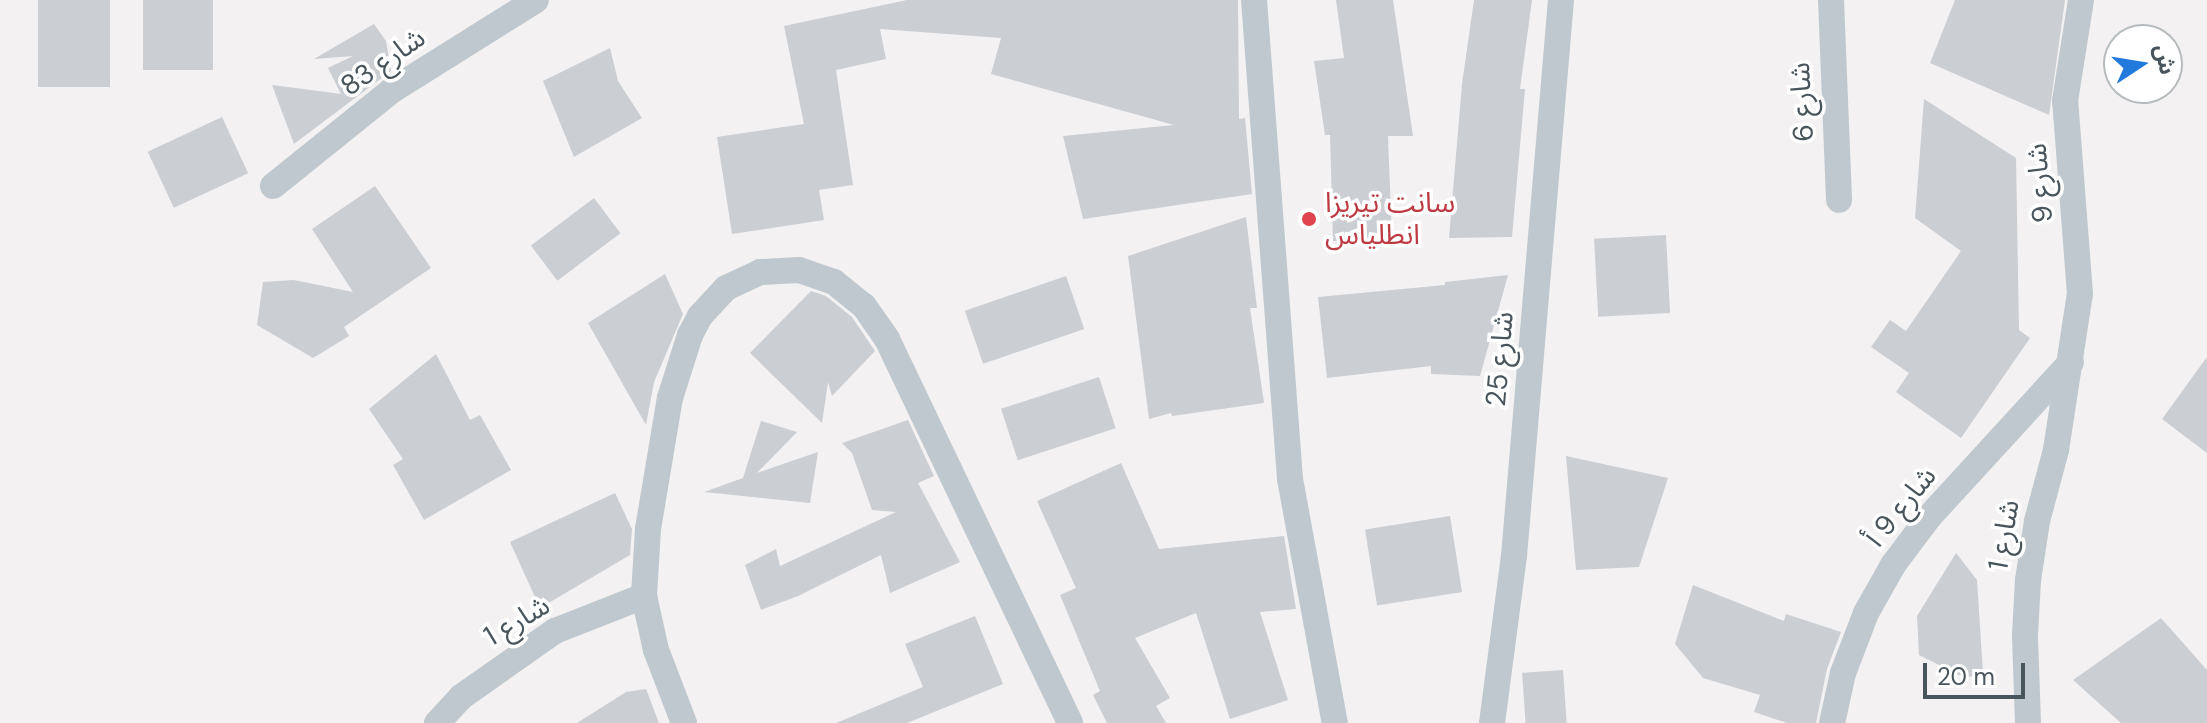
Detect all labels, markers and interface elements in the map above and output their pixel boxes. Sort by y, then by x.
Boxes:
street label: شارع 83 [334,21,432,103]
north arrow [2103,24,2183,104]
text: ش [2148,42,2182,77]
street label: شارع 6 [1783,61,1821,143]
street label: شارع 9 [2020,142,2060,224]
place label: سانت تيريزا انطلياس [1325,186,1455,252]
marker: سانت تيريزا انطلياس [1300,210,1318,228]
street label: شارع 25 [1479,310,1521,408]
street label: شارع 9 أ [1858,460,1944,554]
street label: شارع 1 [1981,497,2027,573]
street label: شارع 1 [478,588,556,654]
scale bar [1927,647,2029,697]
text: 20 m [1937,661,1995,692]

